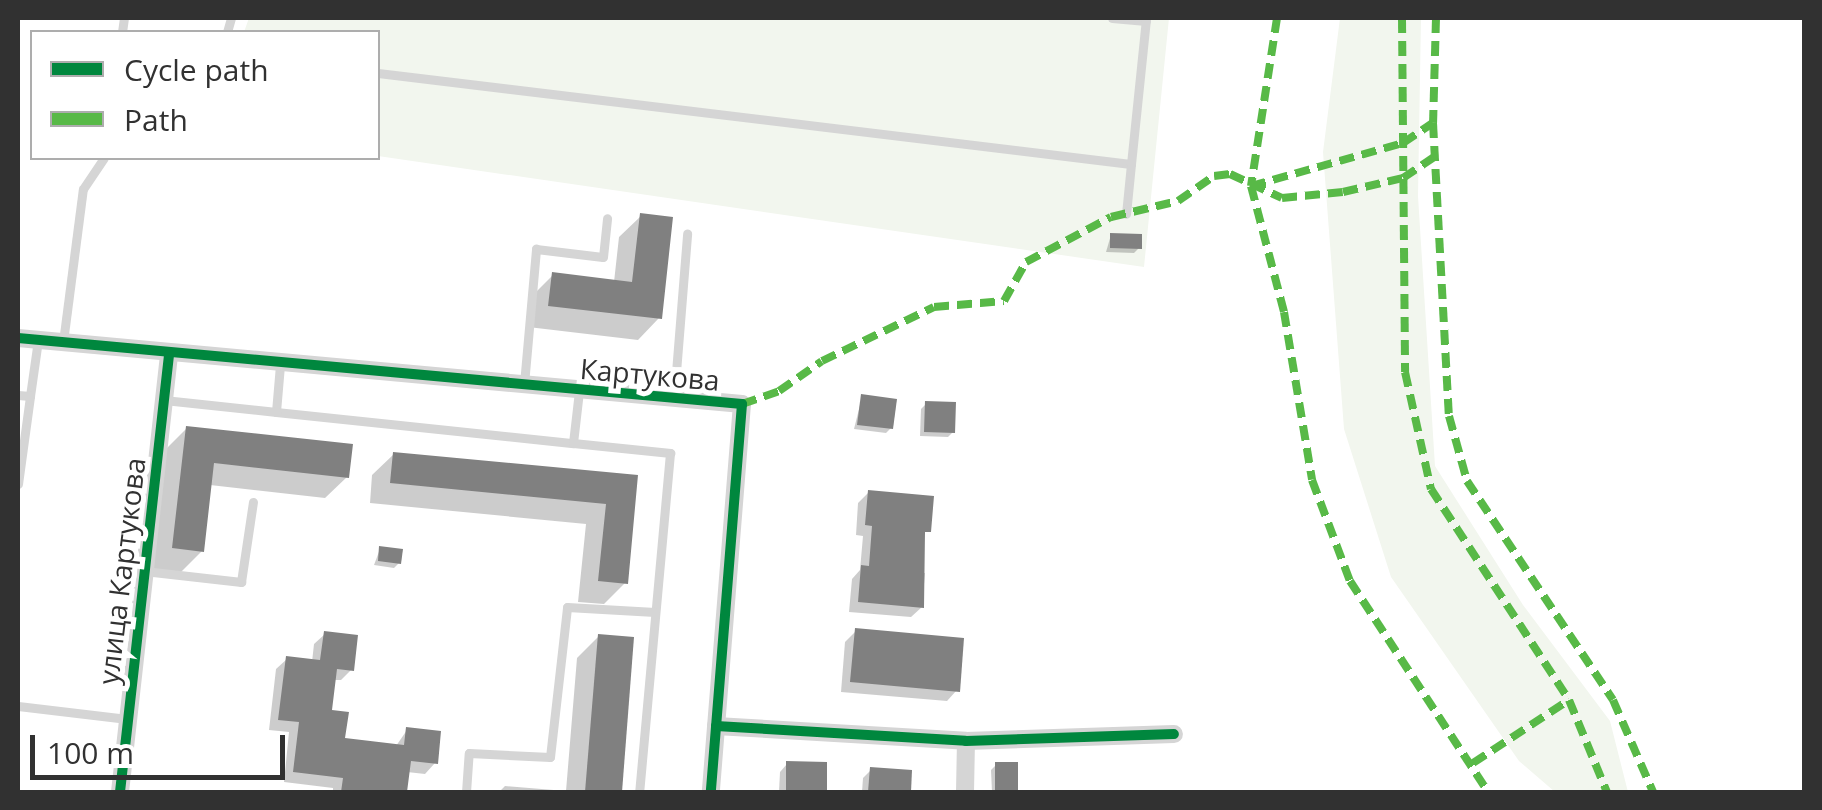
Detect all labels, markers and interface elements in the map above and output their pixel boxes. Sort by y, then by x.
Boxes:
legend [30,30,380,160]
text: Cycle path [124,49,269,90]
text: Path [124,99,188,140]
street label: Картукова [579,351,721,397]
street label: улица Картукова [90,456,152,686]
scale bar [35,715,290,777]
text: 100 m [47,732,134,773]

